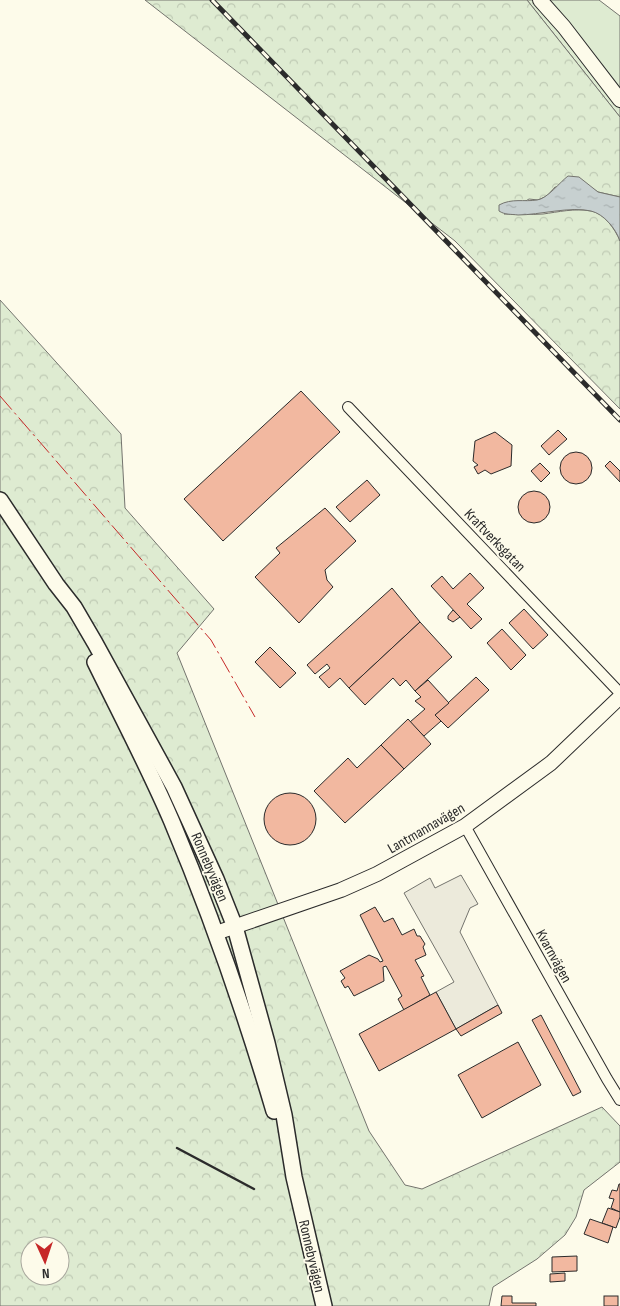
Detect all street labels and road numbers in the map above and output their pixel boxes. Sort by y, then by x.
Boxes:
street label: Kraftverksgatan [460,505,529,576]
street label: Lantmannavägen [384,799,468,858]
street label: Ronnebyvägen [186,830,233,905]
street label: Kvarnvägen [531,926,576,986]
street label: Ronnebyvägen [294,1218,329,1294]

